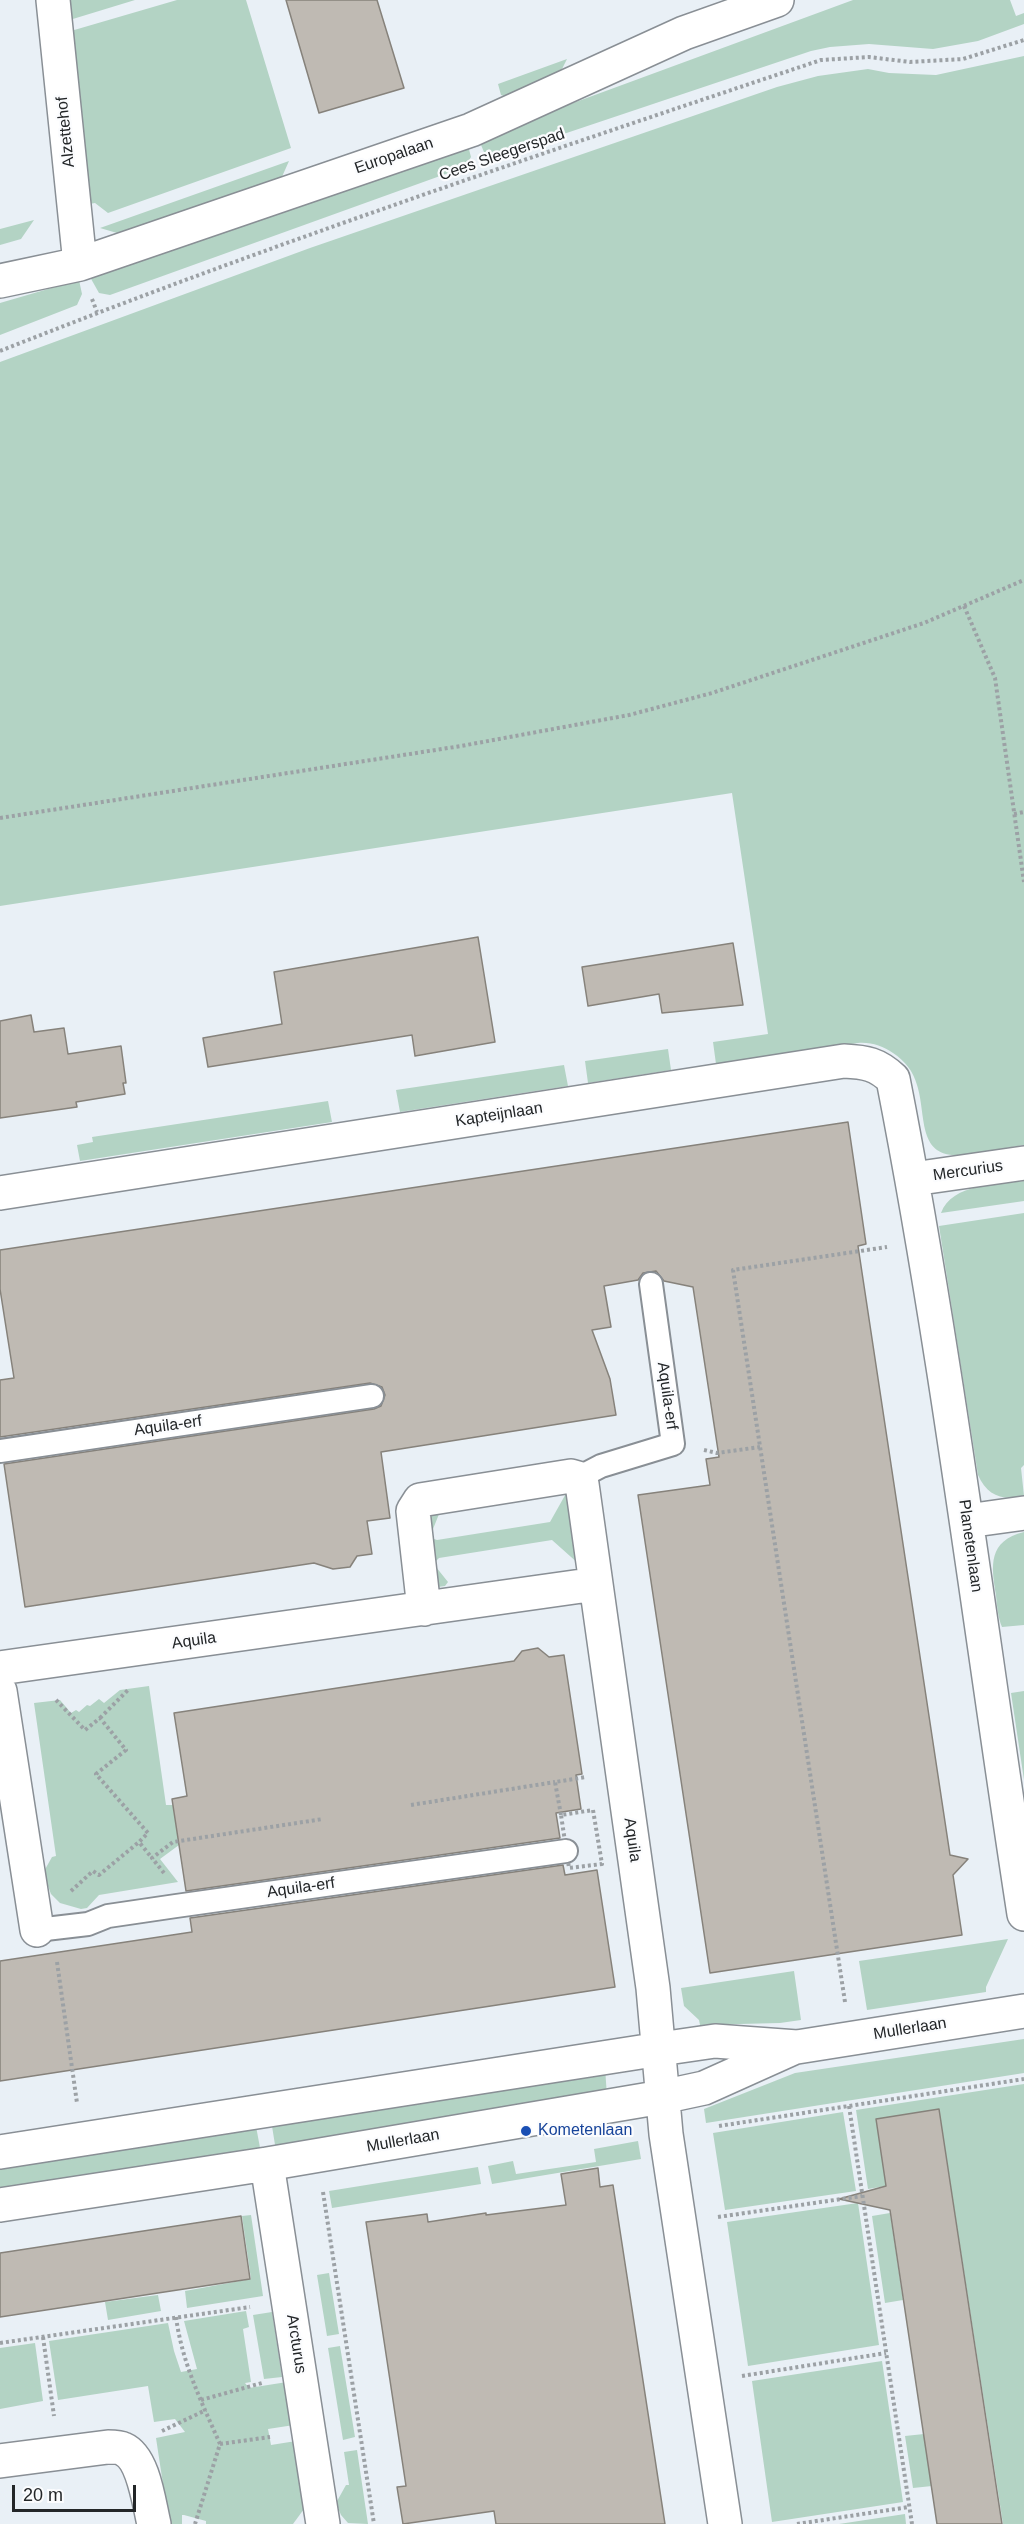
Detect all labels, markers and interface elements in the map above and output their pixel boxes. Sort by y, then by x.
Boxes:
street label: Alzettehof [53,96,79,168]
street label: Cees Sleegerspad [437,124,567,186]
street label: Europalaan [352,134,436,178]
street label: Kapteijnlaan [454,1099,544,1131]
street label: Mercurius [932,1157,1004,1185]
street label: Aquila-erf [653,1361,681,1431]
street label: Aquila-erf [133,1412,203,1440]
street label: Planetenlaan [954,1498,986,1594]
street label: Aquila [171,1628,217,1654]
street label: Aquila [619,1817,645,1863]
street label: Aquila-erf [266,1874,336,1902]
street label: Mullerlaan [872,2014,948,2044]
place label: Kometenlaan [538,2121,632,2141]
marker: Kometenlaan [519,2124,533,2138]
street label: Mullerlaan [365,2125,441,2157]
street label: Arcturus [282,2313,310,2375]
scale bar [15,2473,140,2511]
text: 20 m [23,2485,63,2505]

